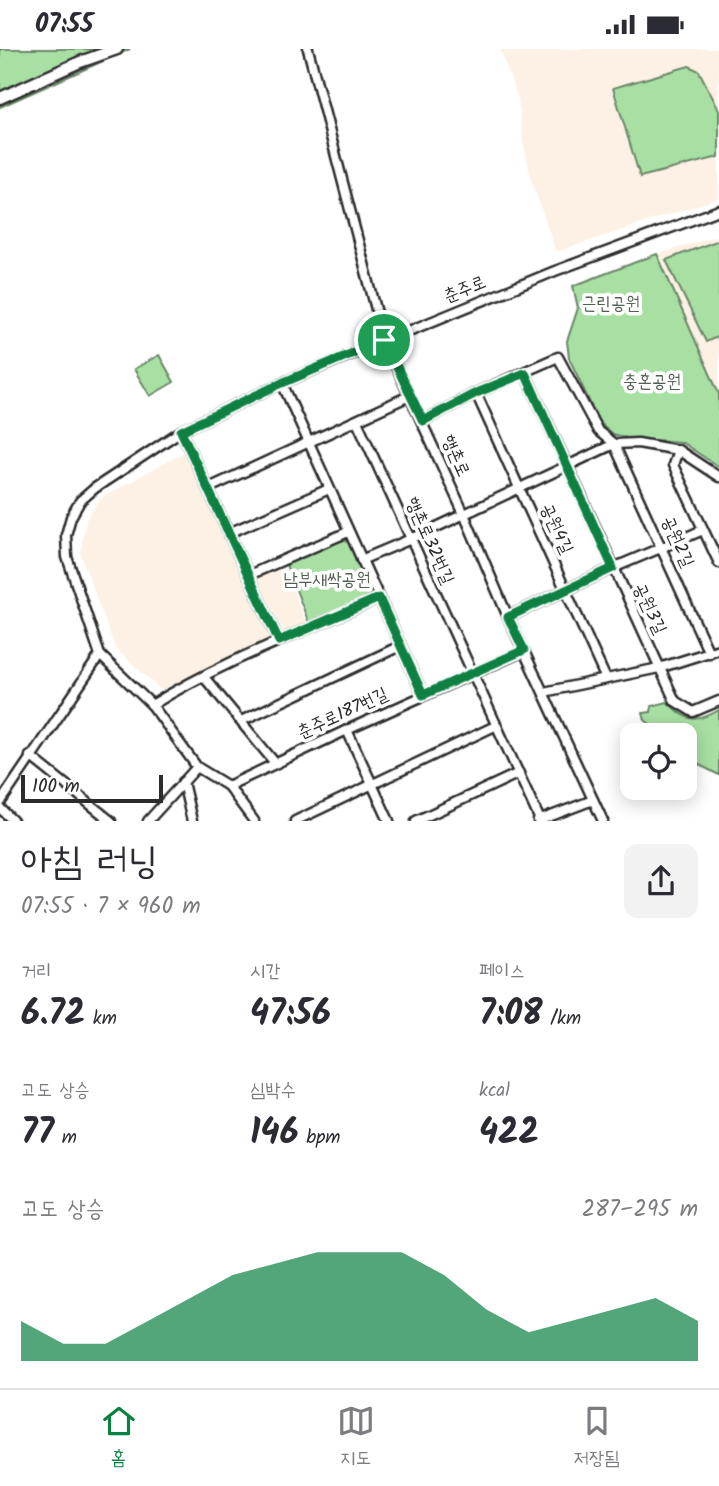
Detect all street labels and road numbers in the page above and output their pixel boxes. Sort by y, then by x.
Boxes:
street label: 춘주로 [439,268,491,312]
street label: 행촌로 [433,430,477,482]
street label: 행촌로32번길 [397,493,461,590]
street label: 공원4길 [532,499,581,560]
street label: 공원2길 [653,511,701,573]
street label: 공원3길 [625,579,674,640]
street label: 춘주로187번길 [293,680,394,748]

